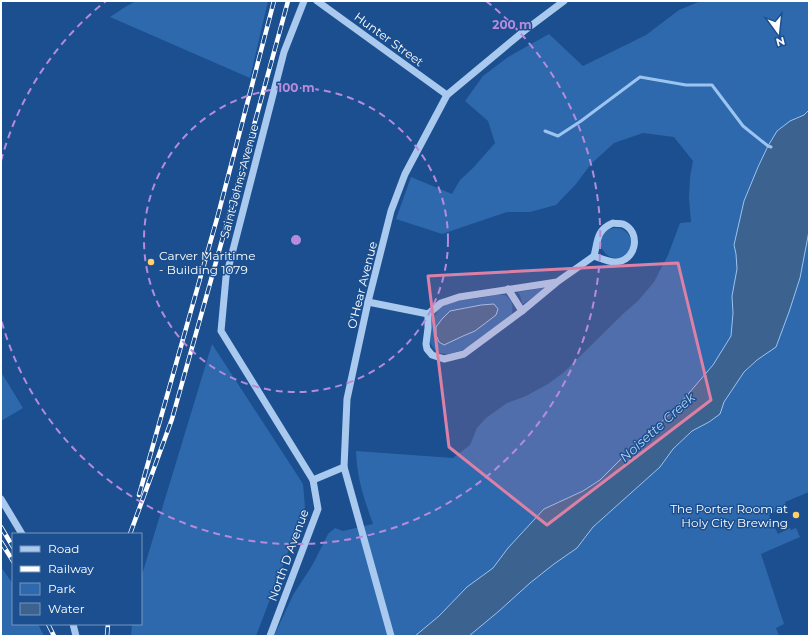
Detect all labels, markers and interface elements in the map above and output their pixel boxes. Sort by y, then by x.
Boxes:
street label: Hunter Street [351,9,427,69]
north arrow [758,12,798,52]
text: 200 m [492,17,532,32]
text: N [774,34,787,50]
text: 100 m [278,80,314,95]
street label: Saint Johns Avenue [217,122,261,240]
centre of rings [289,233,303,247]
street label: O'Hear Avenue [344,240,380,330]
place label: Carver Maritime - Building 1079 [159,248,255,277]
marker: Carver Maritime - Building 1079 [146,257,156,267]
water label: Noisette Creek [616,388,699,465]
place label: The Porter Room at Holy City Brewing [670,501,788,530]
street label: North D Avenue [264,507,312,603]
marker: The Porter Room at Holy City Brewing [791,510,801,520]
legend [12,533,142,625]
text: Road [48,541,79,556]
text: Railway [48,561,94,576]
text: Park [48,581,76,596]
text: Water [48,601,85,616]

